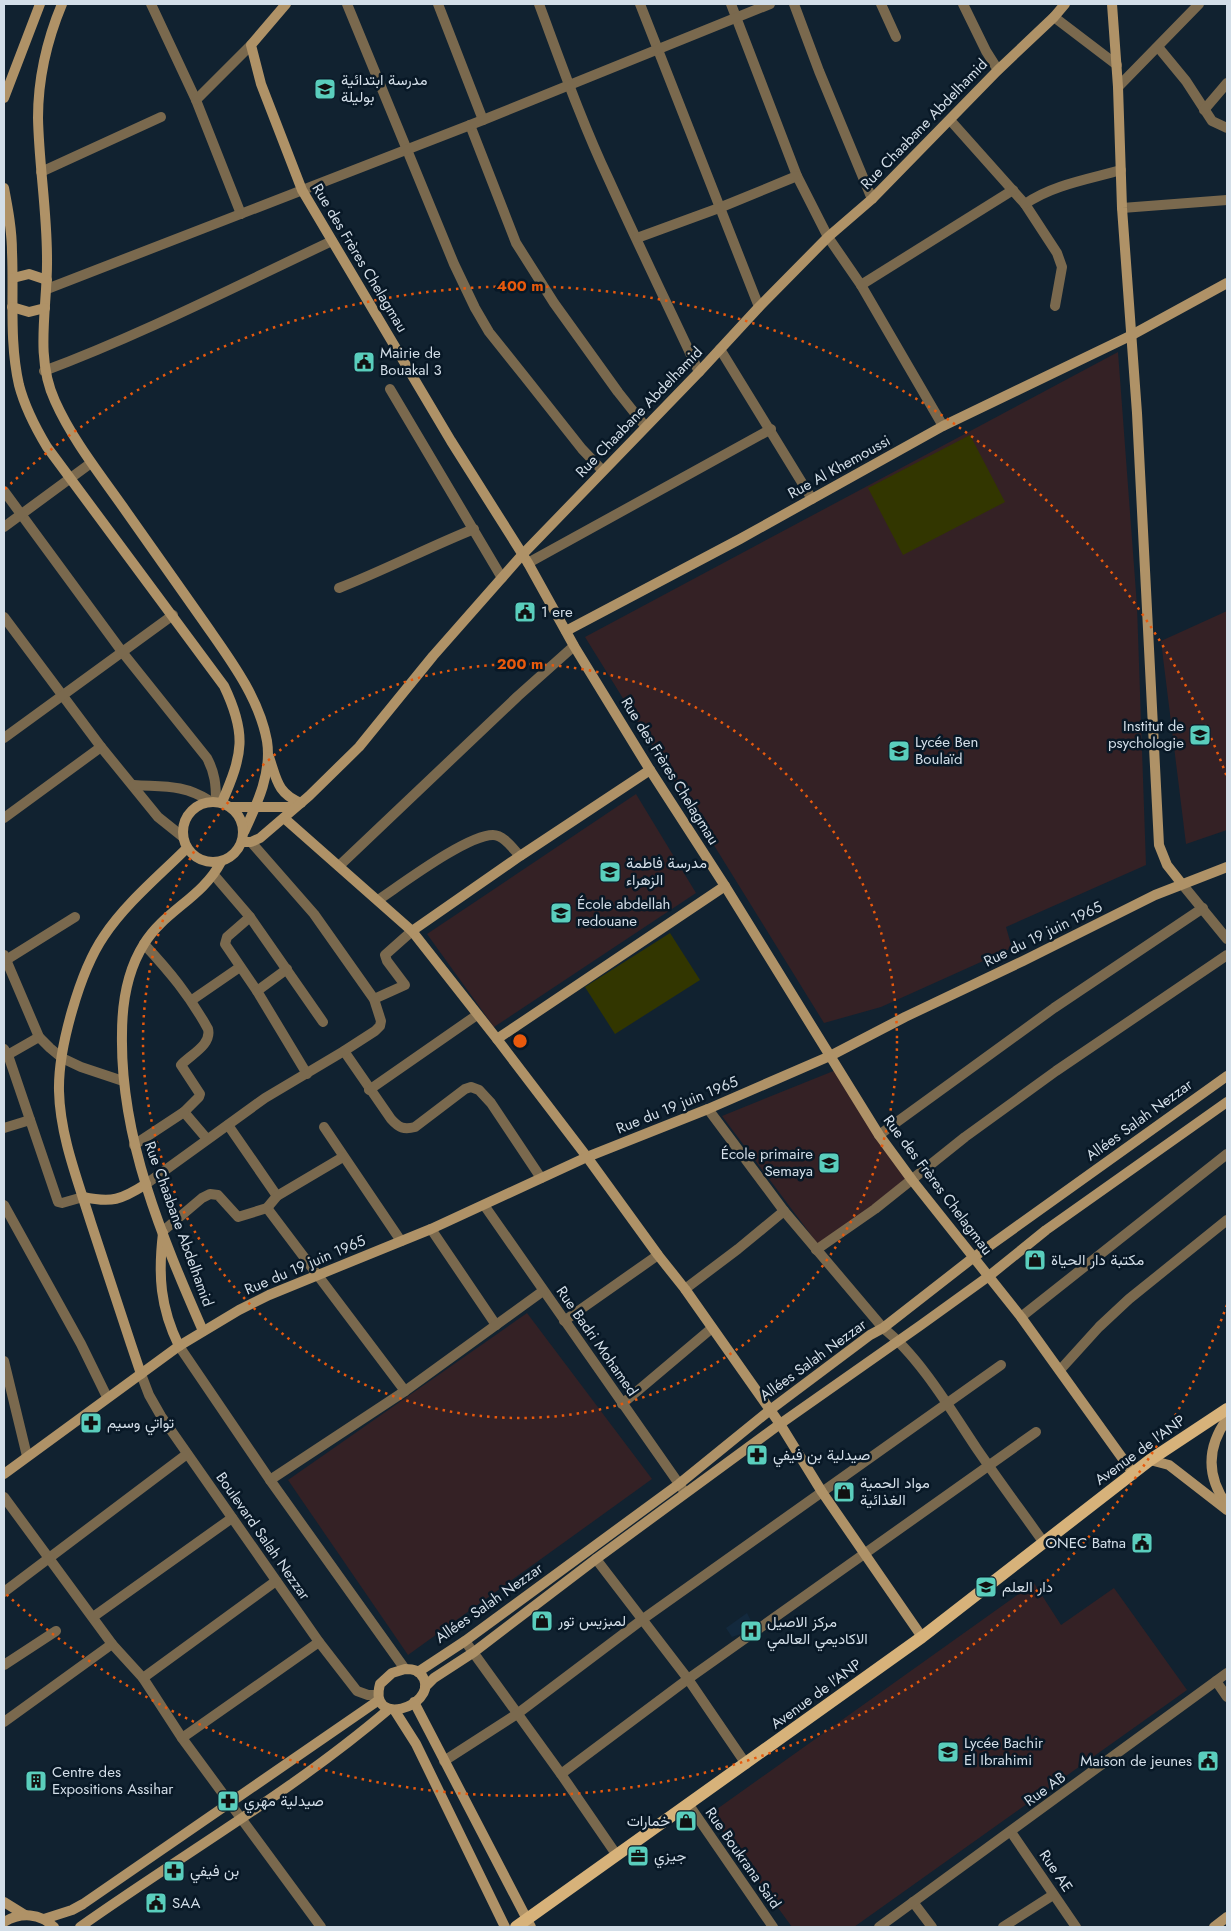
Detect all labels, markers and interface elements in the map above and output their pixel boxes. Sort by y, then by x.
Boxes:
street label: Rue Chaabane Abdelhamid [856,54,992,194]
place label: مدرسة ابتدائية بوليلة [341,69,428,108]
school or university icon: مدرسة ابتدائية بوليلة [313,77,337,101]
street label: Rue des Frères Chelagmau [307,179,413,337]
text: 400 m [496,275,544,297]
place label: Mairie de Bouakal 3 [380,342,442,381]
street label: Rue Chaabane Abdelhamid [571,342,707,482]
public building icon: Mairie de Bouakal 3 [352,350,376,374]
street label: Rue Al Khemoussi [784,430,894,504]
public building icon: 1 ere [513,600,537,624]
place label: 1 ere [541,601,573,623]
text: 200 m [497,653,543,675]
street label: Rue des Frères Chelagmau [616,693,724,849]
place label: Institut de psychologie [1108,715,1184,754]
school or university icon: Institut de psychologie [1188,723,1212,747]
place label: Lycée Ben Boulaïd [915,731,978,770]
school or university icon: Lycée Ben Boulaïd [887,739,911,763]
place label: مدرسة فاطمة الزهراء [626,852,707,891]
school or university icon: مدرسة فاطمة الزهراء [598,860,622,884]
place label: École abdellah redouane [577,893,670,932]
street label: Rue du 19 juin 1965 [980,896,1106,972]
school or university icon: École abdellah redouane [549,901,573,925]
centre of rings [511,1032,529,1050]
street label: Rue du 19 juin 1965 [613,1071,741,1139]
street label: Allées Salah Nezzar [1081,1073,1198,1166]
street label: Rue des Frères Chelagmau [878,1110,998,1260]
street label: Rue Chaabane Abdelhamid [139,1138,219,1310]
place label: École primaire Semaya [721,1143,813,1182]
school or university icon: École primaire Semaya [817,1151,841,1175]
street label: Rue du 19 juin 1965 [241,1230,369,1300]
shop icon: مكتبة دار الحياة [1023,1248,1047,1272]
place label: مكتبة دار الحياة [1051,1249,1144,1271]
street label: Rue Badri Mohamed [551,1282,643,1400]
street label: Allées Salah Nezzar [755,1313,872,1406]
street label: Avenue de l'ANP [1090,1410,1190,1490]
pharmacy icon: تواتي وسيم [79,1411,103,1435]
place label: تواتي وسيم [107,1412,174,1436]
pharmacy icon: صيدلية بن فيفي [745,1443,769,1467]
place label: صيدلية بن فيفي [773,1444,870,1468]
street label: Boulevard Salah Nezzar [211,1468,316,1605]
place label: مواد الحمية الغذائية [860,1472,930,1511]
shop icon: مواد الحمية الغذائية [832,1480,856,1504]
public building icon: ONEC Batna [1130,1531,1154,1555]
place label: ONEC Batna [1045,1532,1126,1554]
street label: Allées Salah Nezzar [431,1557,548,1648]
school or university icon: دار العلم [974,1575,998,1599]
place label: دار العلم [1002,1576,1053,1598]
shop icon: لمبزيس تور [530,1609,554,1633]
place label: لمبزيس تور [557,1610,626,1632]
place label: مركز الاصيل الاكاديمي العالمي [767,1611,868,1652]
hospital icon: مركز الاصيل الاكاديمي العالمي [739,1619,763,1643]
street label: Avenue de l'ANP [766,1654,866,1734]
place label: Lycée Bachir El Ibrahimi [964,1732,1044,1771]
school or university icon: Lycée Bachir El Ibrahimi [936,1740,960,1764]
public building icon: Maison de jeunes [1196,1749,1220,1773]
place label: Maison de jeunes [1080,1750,1192,1772]
place label: Centre des Expositions Assihar [52,1761,174,1800]
street label: Rue AB [1020,1766,1070,1812]
building icon: Centre des Expositions Assihar [24,1769,48,1793]
pharmacy icon: صيدلية مهري [216,1789,240,1813]
place label: صيدلية مهري [244,1790,324,1814]
street label: Rue Boukrana Said [700,1803,786,1913]
shop icon: خمارات [674,1809,698,1833]
place label: خمارات [627,1810,670,1832]
office icon: جيزي [626,1844,650,1868]
place label: جيزي [654,1845,686,1869]
street label: Rue AE [1034,1846,1078,1896]
pharmacy icon: بن فيفي [162,1859,186,1883]
place label: بن فيفي [190,1860,239,1884]
public building icon: SAA [144,1891,168,1915]
place label: SAA [172,1892,201,1914]

